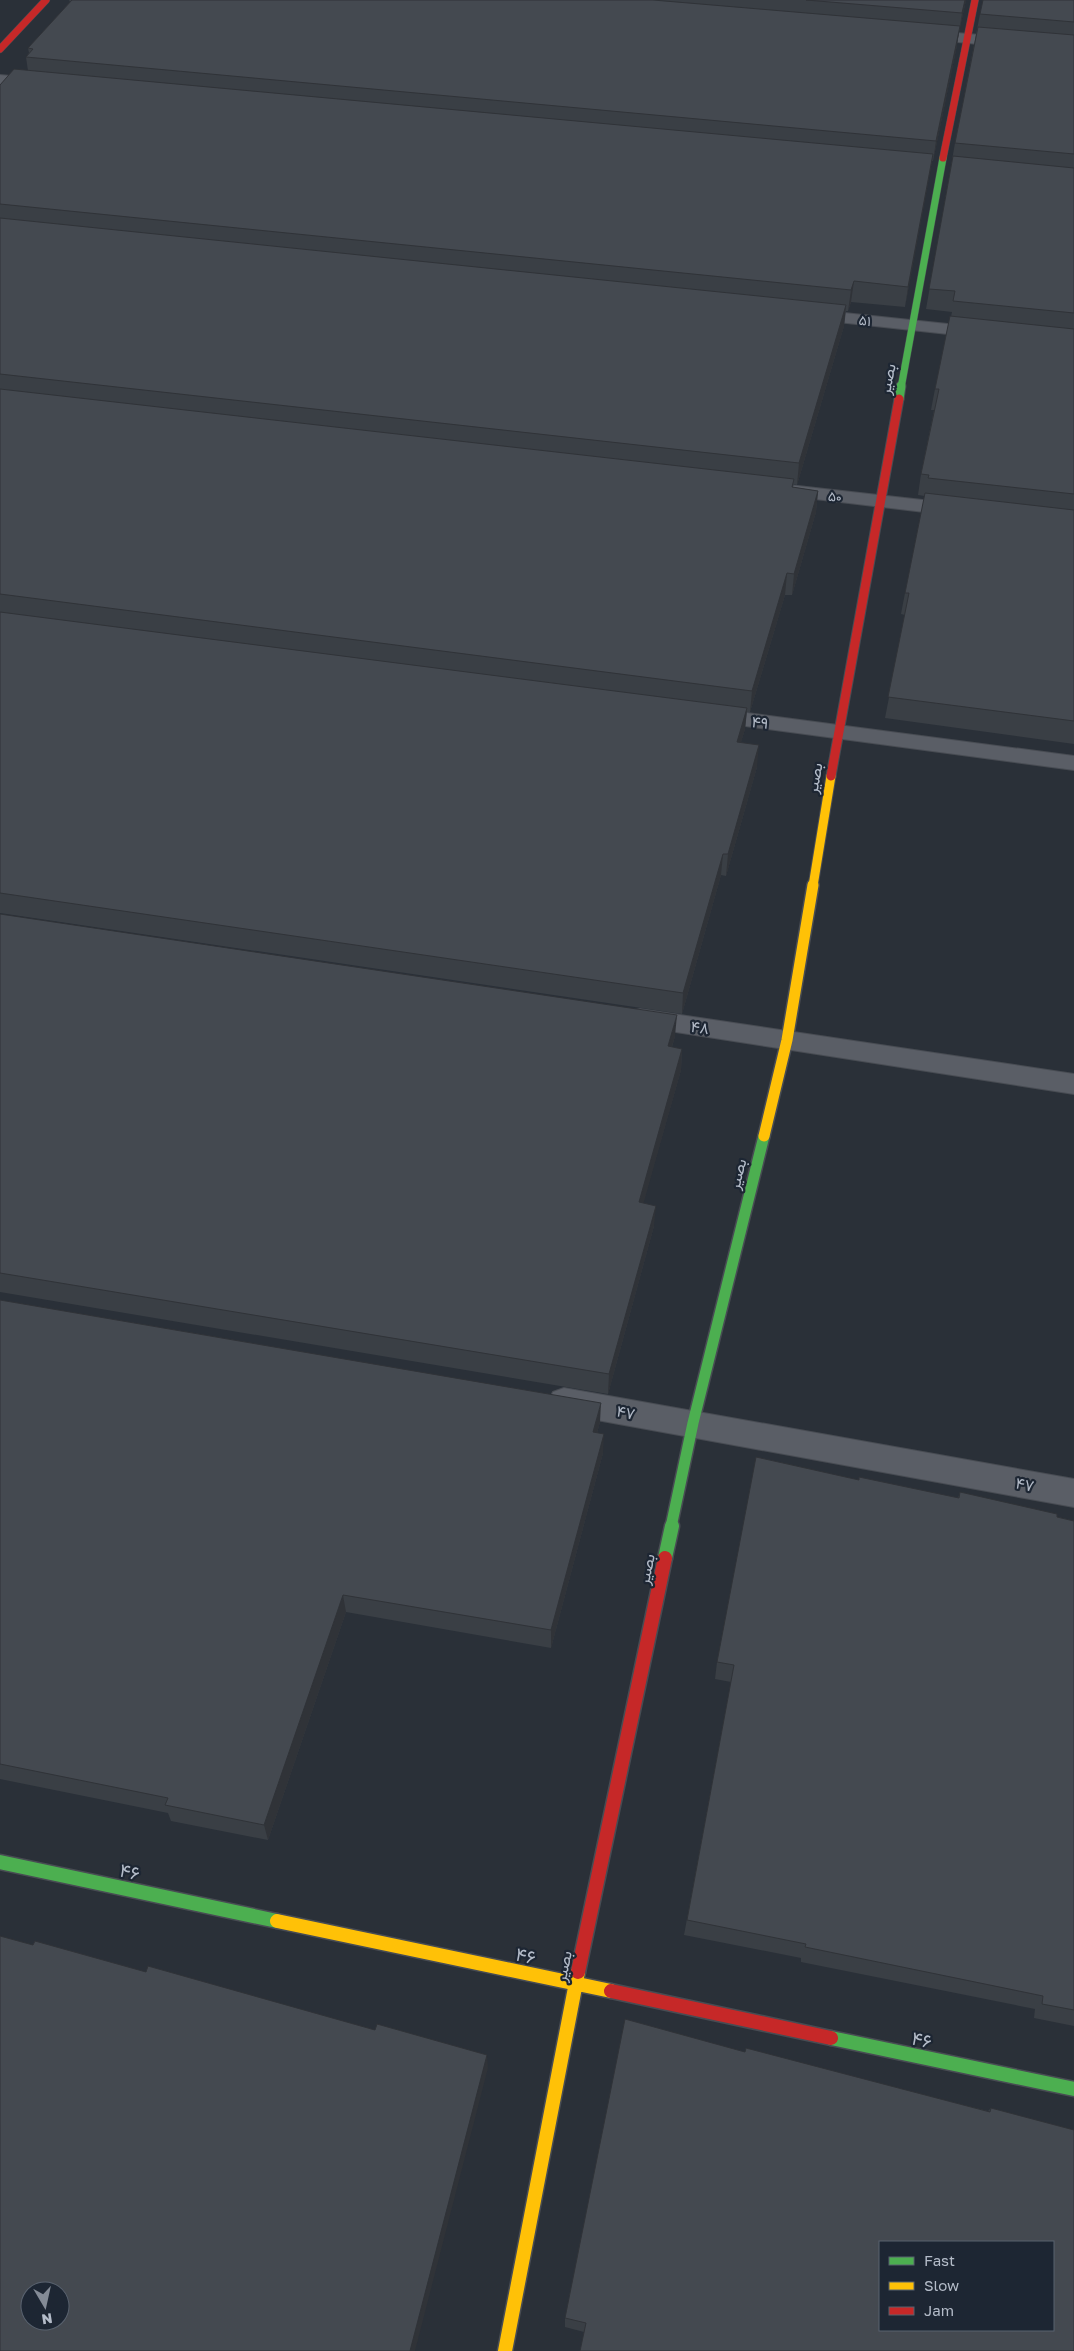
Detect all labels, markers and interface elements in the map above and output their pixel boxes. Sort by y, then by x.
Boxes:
street label: ۵۱ [858,311,872,329]
street label: بصیر [874,362,901,397]
street label: ۵۰ [827,487,843,505]
street label: ۴۹ [750,711,770,733]
street label: بصیر [801,761,828,796]
street label: ۴۸ [689,1016,711,1038]
street label: بصیر [723,1157,751,1193]
street label: ۴۷ [615,1401,637,1423]
street label: ۴۷ [1014,1473,1036,1495]
street label: بصیر [633,1552,660,1587]
street label: ۴۶ [118,1858,142,1884]
street label: ۴۶ [514,1942,538,1968]
street label: بصیر [550,1949,577,1984]
street label: ۴۶ [910,2026,934,2052]
legend [879,2241,1054,2331]
text: Fast [924,2251,955,2269]
text: Slow [924,2276,959,2294]
north arrow [20,2281,70,2331]
text: Jam [924,2301,954,2319]
text: N [41,2310,54,2329]

